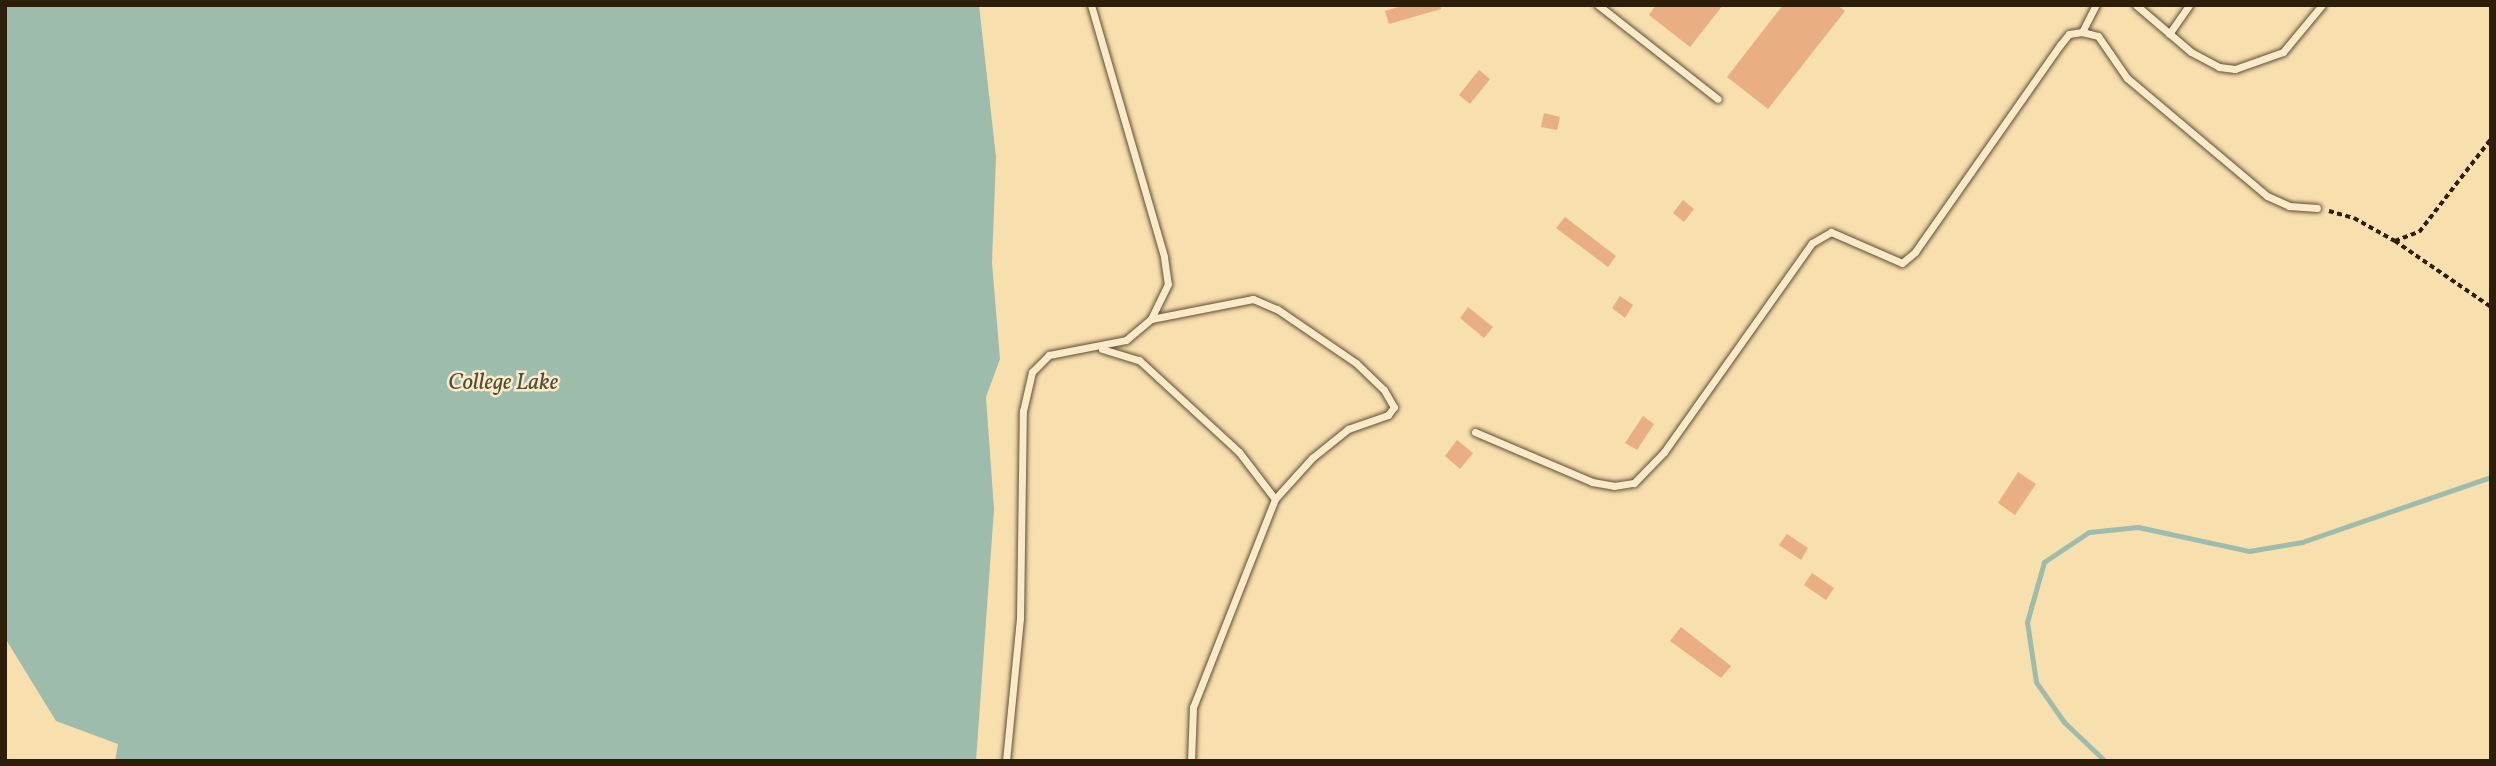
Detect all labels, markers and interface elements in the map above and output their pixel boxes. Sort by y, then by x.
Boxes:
water label: College Lake [448,369,558,397]

